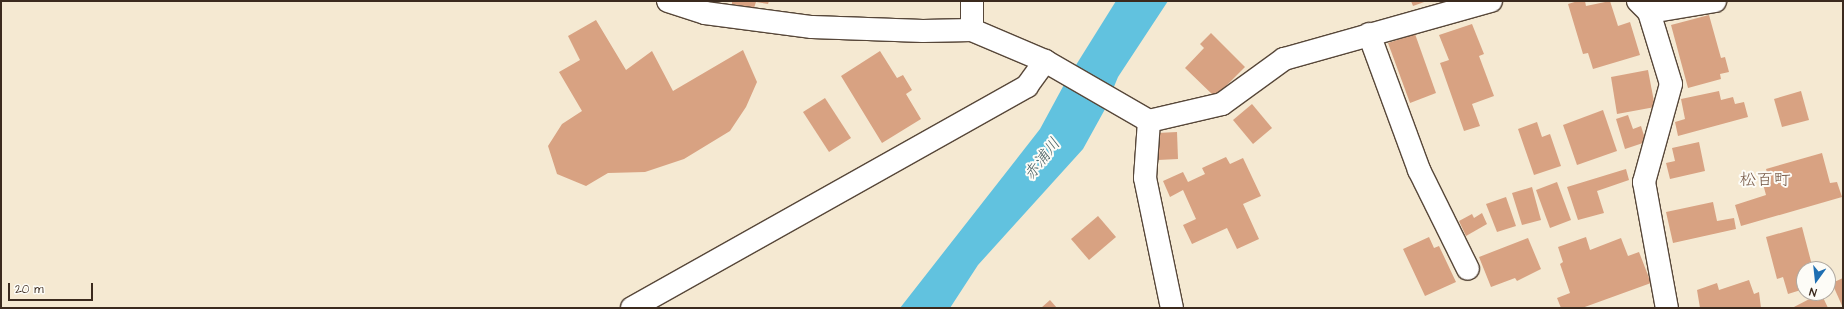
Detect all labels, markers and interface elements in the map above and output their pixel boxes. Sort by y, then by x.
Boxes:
water label: 赤浦川 [1020,134,1064,184]
district label: 松百町 [1740,171,1790,191]
north arrow [1796,261,1836,301]
scale bar [10,275,95,301]
text: 20 m [15,281,44,298]
text: N [1808,284,1818,300]

